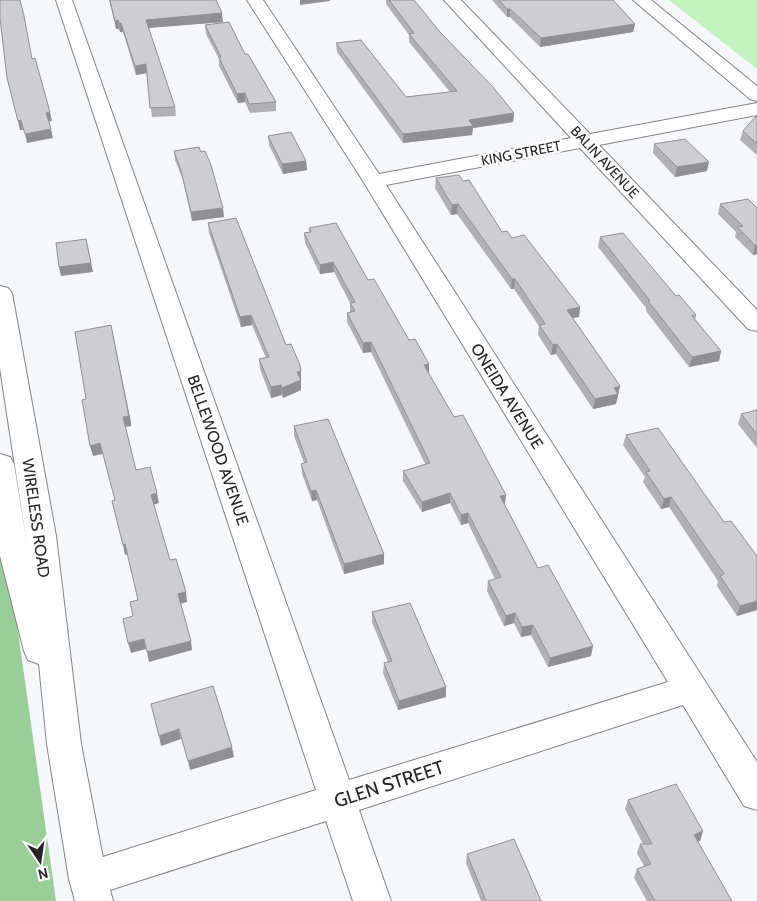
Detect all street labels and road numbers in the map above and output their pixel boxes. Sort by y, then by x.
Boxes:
street label: BALIN AVENUE [567,122,643,202]
street label: KING STREET [480,136,563,170]
street label: ONEIDA AVENUE [467,340,547,452]
street label: BELLEWOOD AVENUE [183,372,253,528]
street label: WIRELESS ROAD [18,457,54,579]
street label: GLEN STREET [331,755,447,813]

